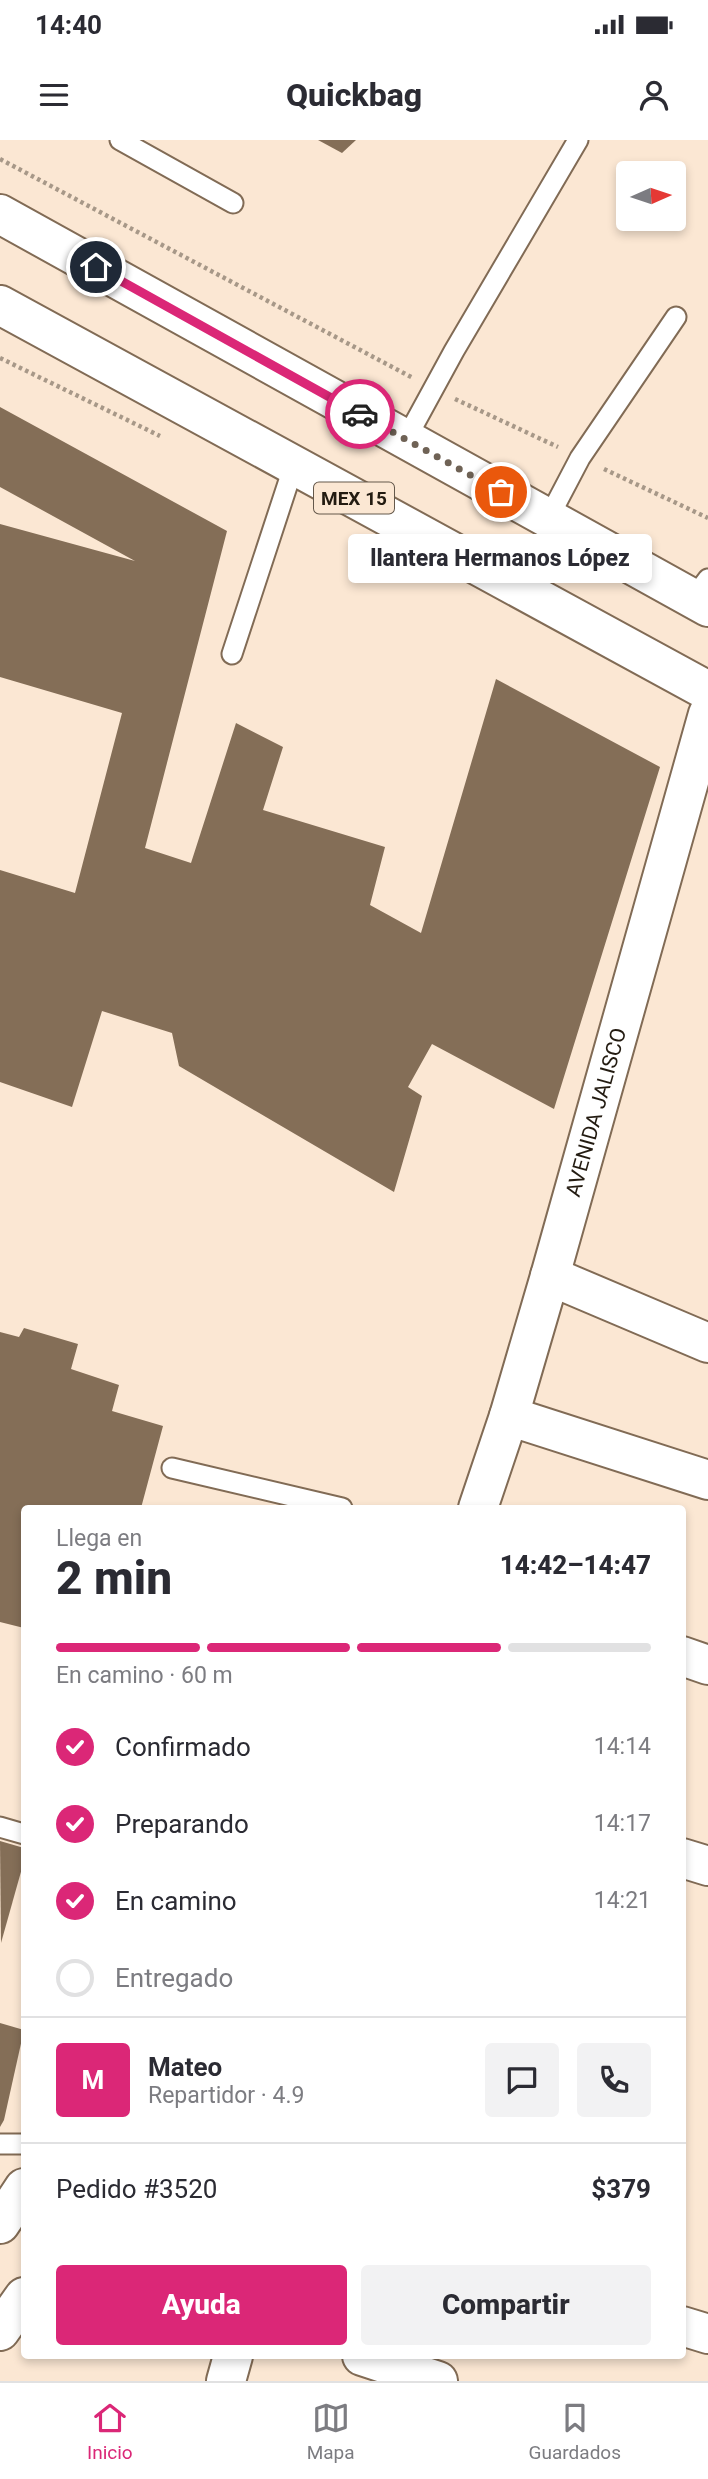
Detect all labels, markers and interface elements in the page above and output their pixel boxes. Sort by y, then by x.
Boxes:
text: 14:40 [35,10,102,40]
icon: menu [35,76,73,114]
text: Quickbag [286,76,422,114]
icon: person [635,76,673,114]
north arrow [616,161,686,231]
map controls [616,161,686,231]
pin [66,237,126,297]
icon: home [77,248,115,286]
courier [325,379,395,449]
icon: car [341,395,379,433]
pin [471,462,531,522]
icon: bag [482,473,520,511]
road number: MEX 15 [314,482,394,514]
callout: llantera Hermanos López [349,534,653,583]
text: llantera Hermanos López [370,545,630,572]
street label: AVENIDA JALISCO [561,1025,631,1199]
text: Llega en [56,1525,142,1552]
text: 14:42–14:47 [500,1550,651,1580]
text: 2 min [56,1551,172,1605]
text: En camino · 60 m [56,1662,233,1689]
icon: check [56,1728,94,1766]
text: Confirmado [115,1732,251,1762]
text: 14:14 [594,1733,651,1760]
icon: check [56,1805,94,1843]
text: Preparando [115,1809,249,1839]
text: 14:17 [594,1810,651,1837]
icon: check [56,1882,94,1920]
text: En camino [115,1886,237,1916]
text: 14:21 [594,1887,651,1914]
text: Entregado [115,1963,233,1993]
button: chat [485,2043,559,2117]
button: phone [577,2043,651,2117]
text: Mateo [148,2052,222,2082]
text: M [82,2065,104,2095]
text: Repartidor · 4.9 [148,2082,305,2109]
text: Pedido #3520 [56,2174,217,2204]
text: $379 [591,2174,651,2204]
button: Ayuda [56,2265,347,2345]
button: Compartir [361,2265,651,2345]
tab: Inicio [87,2399,133,2464]
tab: Mapa [307,2399,355,2464]
tab: Guardados [529,2399,621,2464]

